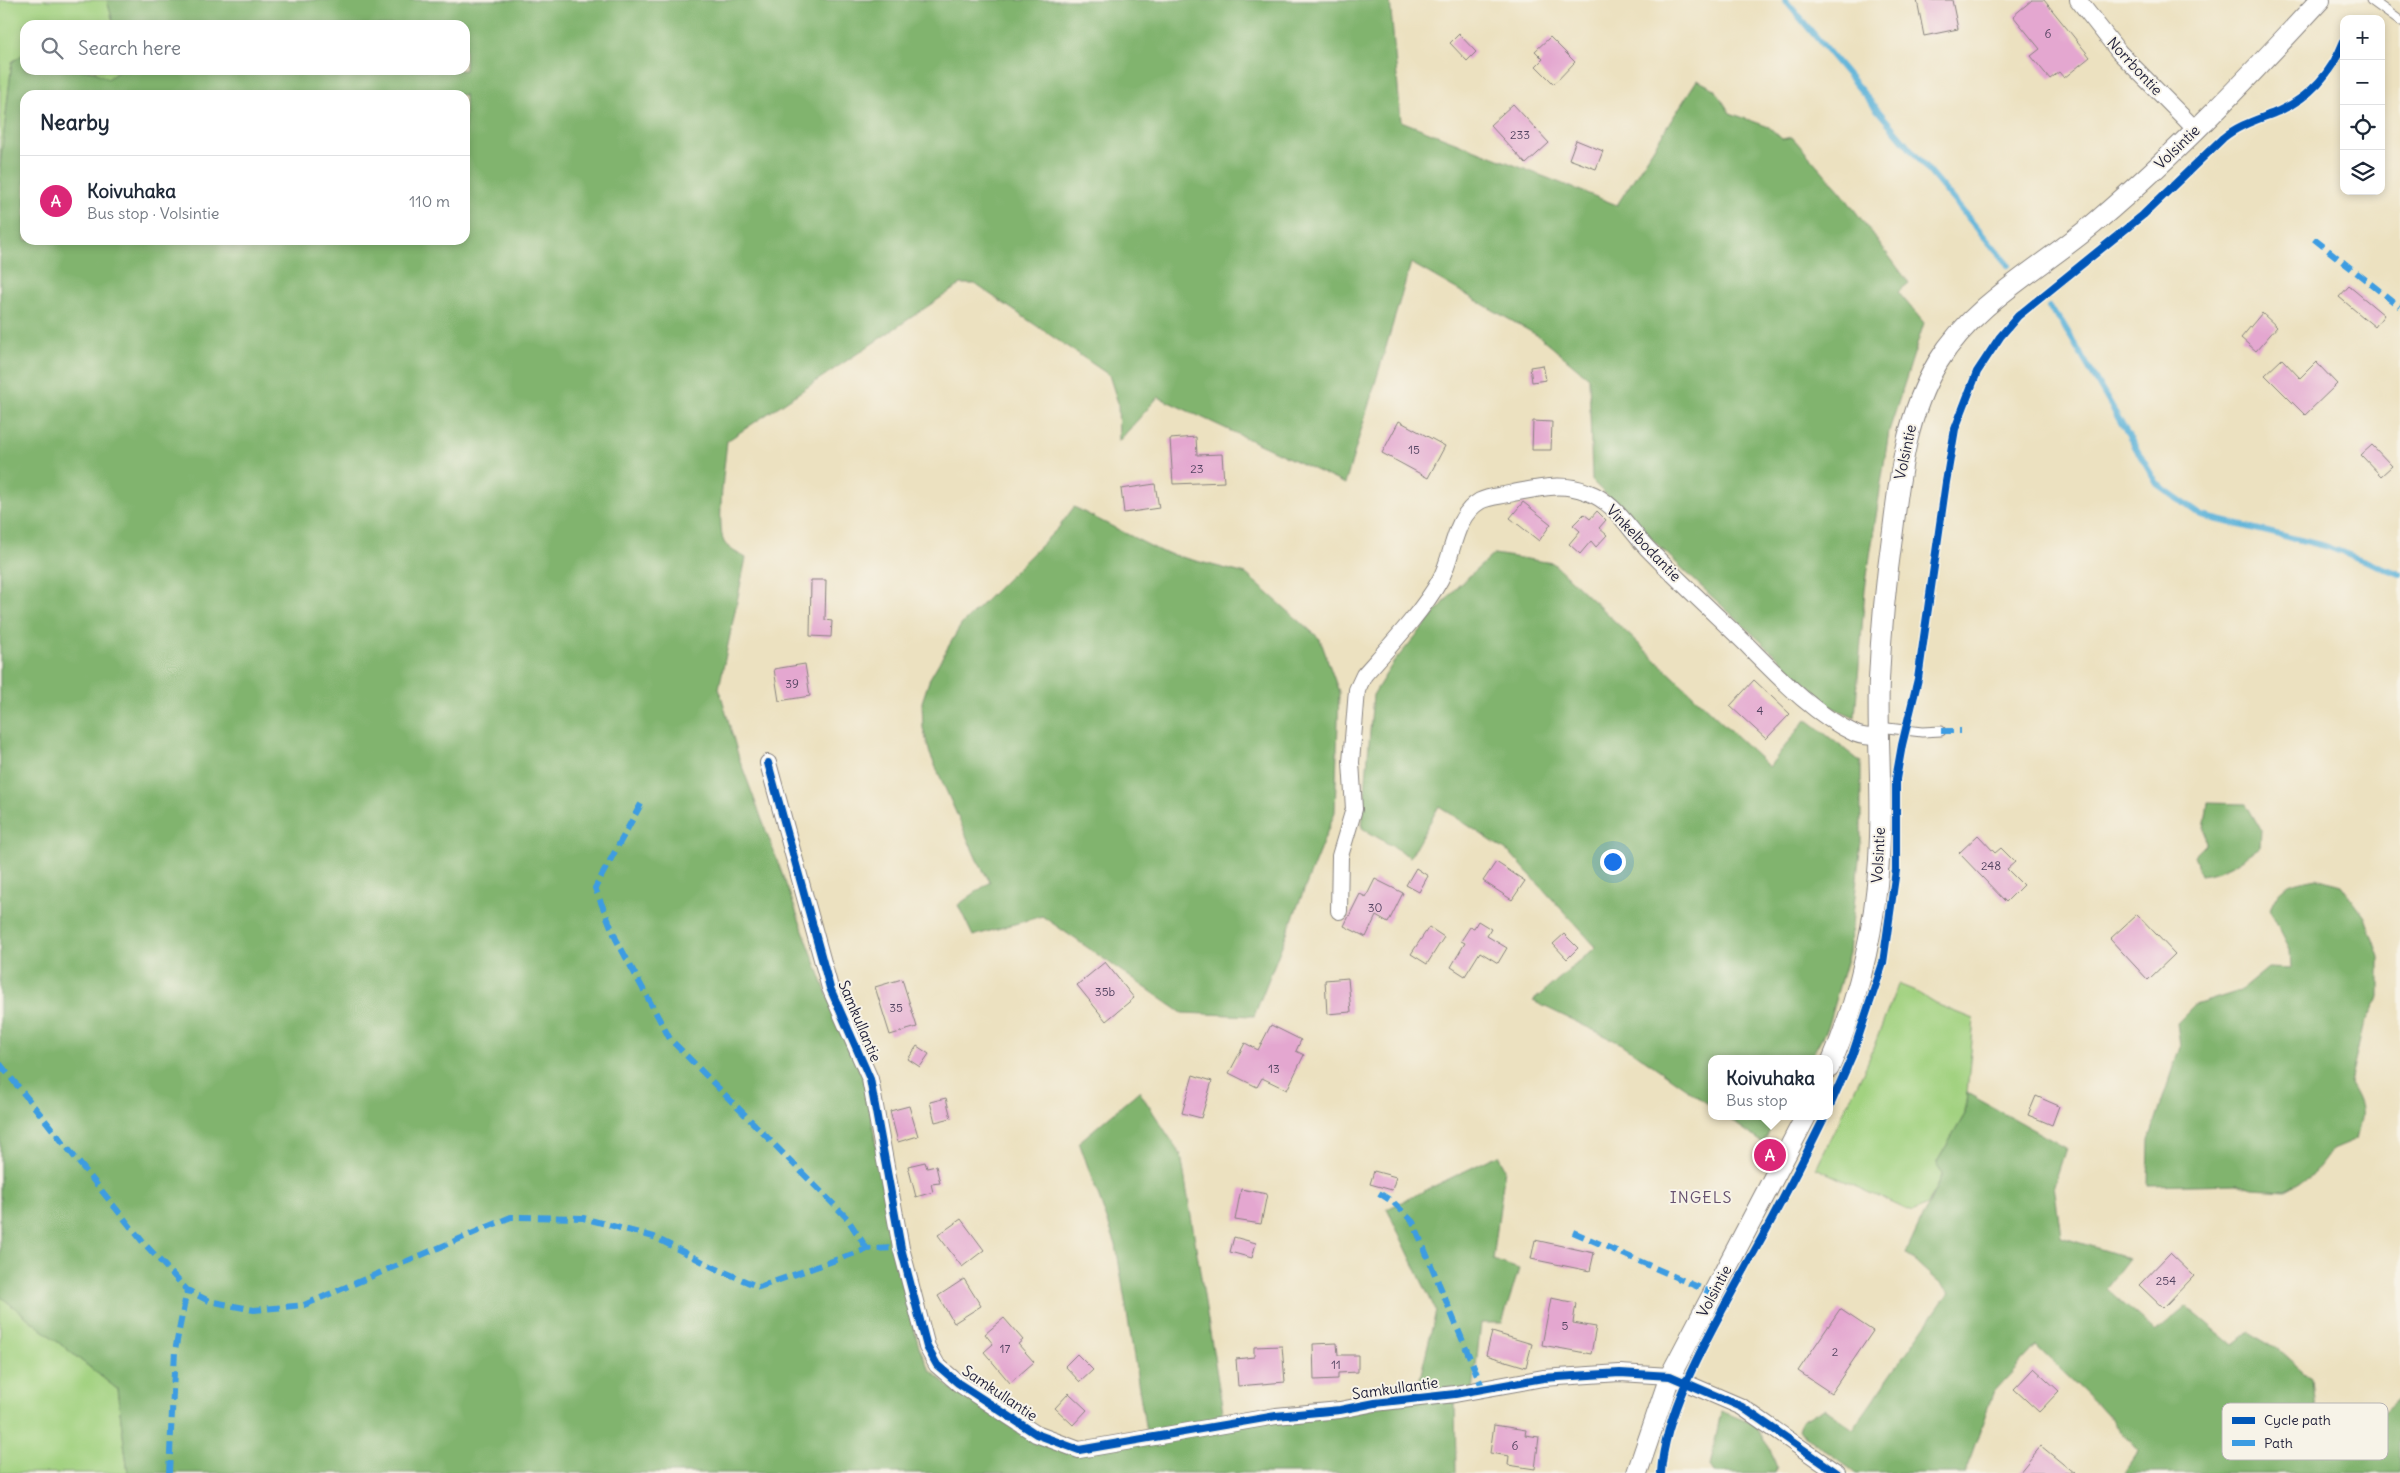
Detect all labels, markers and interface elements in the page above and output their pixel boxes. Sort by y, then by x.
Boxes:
map controls [2340,15,2385,195]
button: + [2340,15,2385,60]
search box [20,20,470,75]
house number: 6 [2045,26,2052,41]
street label: Norrbontie [2103,33,2167,99]
icon: search [38,34,66,62]
text: Search here [78,36,181,60]
button: − [2340,60,2385,105]
button: locate [2340,105,2385,150]
text: Nearby [40,109,110,136]
street label: Volsintie [2150,121,2204,173]
house number: 233 [1510,127,1530,142]
button: layers [2340,150,2385,195]
text: Koivuhaka [87,179,176,203]
text: A [51,191,61,211]
text: 110 m [409,191,450,211]
text: Bus stop · Volsintie [87,203,219,223]
street label: Volsintie [1890,423,1920,481]
house number: 15 [1408,442,1420,457]
house number: 23 [1190,461,1204,476]
street label: Vinkelbodantie [1603,501,1685,585]
house number: 39 [785,676,799,691]
house number: 4 [1757,703,1764,718]
street label: Volsintie [1867,827,1889,883]
your location [1600,849,1626,875]
house number: 248 [1981,858,2001,873]
house number: 30 [1368,900,1382,915]
street label: Samkullantie [834,977,886,1065]
house number: 35b [1095,984,1116,999]
house number: 35 [889,1000,903,1015]
popup [1708,1055,1833,1120]
house number: 13 [1268,1061,1280,1076]
text: Koivuhaka [1726,1066,1815,1090]
text: Bus stop [1726,1090,1788,1110]
pin: A [1754,1136,1786,1174]
district label: INGELS [1670,1187,1732,1207]
street label: Volsintie [1693,1262,1735,1320]
house number: 254 [2156,1273,2176,1288]
house number: 5 [1562,1318,1569,1333]
house number: 17 [1000,1341,1010,1356]
house number: 2 [1832,1344,1839,1359]
house number: 11 [1331,1357,1341,1372]
street label: Samkullantie [959,1361,1041,1425]
street label: Samkullantie [1351,1373,1439,1403]
legend [2222,1403,2388,1460]
text: Cycle path [2264,1411,2331,1429]
text: Path [2264,1434,2293,1452]
house number: 6 [1512,1438,1519,1453]

